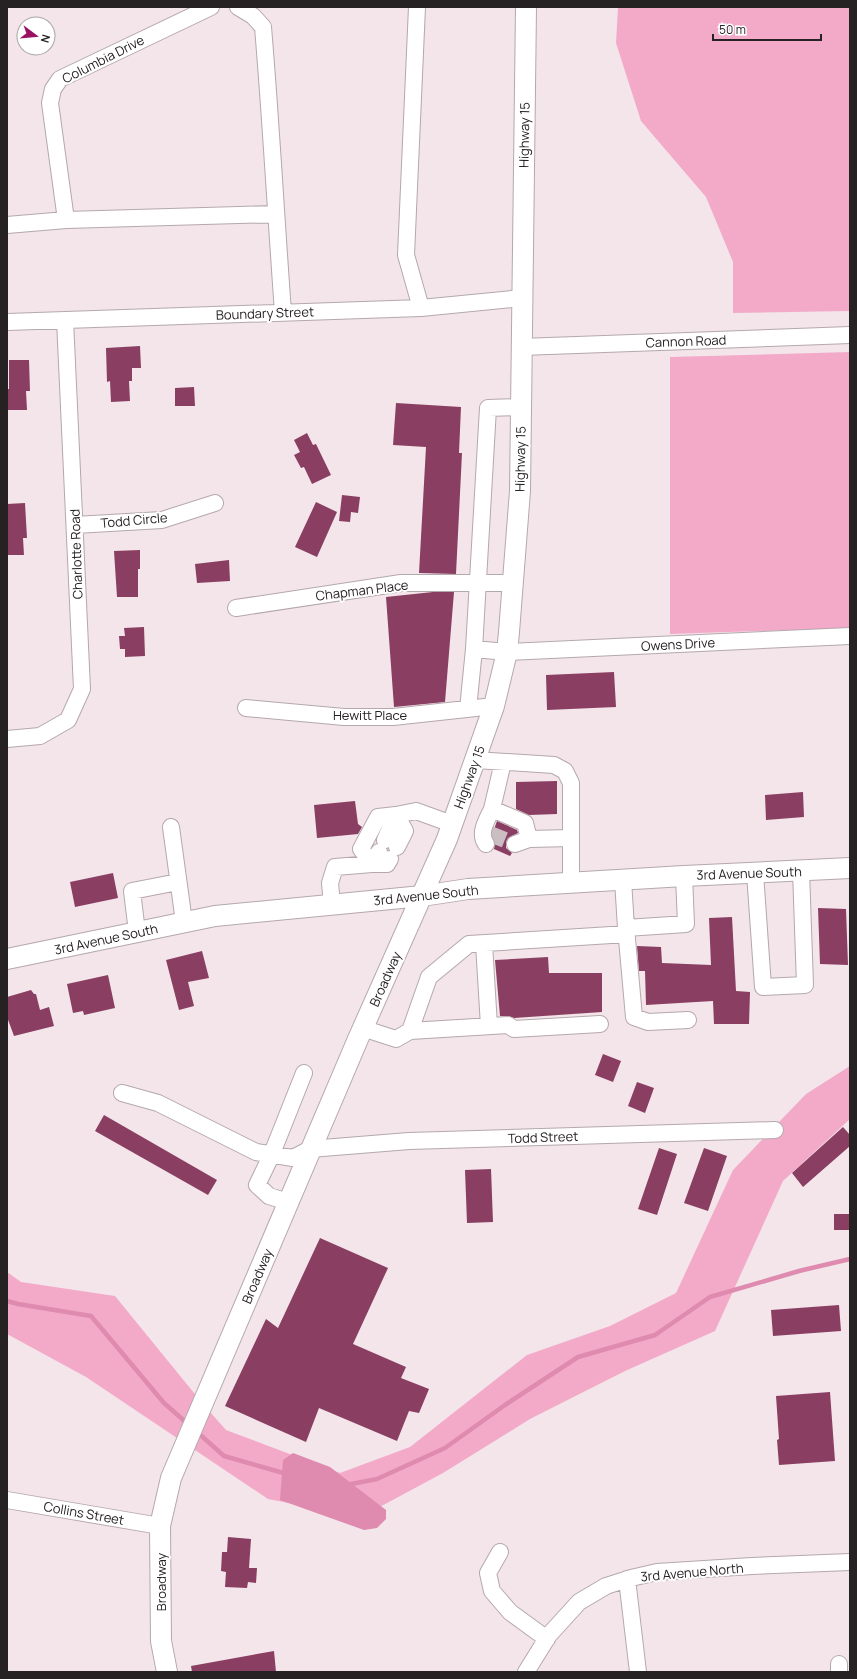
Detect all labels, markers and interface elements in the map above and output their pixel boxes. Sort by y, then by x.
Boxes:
north arrow [16,16,56,56]
scale bar [713,16,821,42]
text: 50 m [719,21,746,38]
street label: Columbia Drive [59,30,147,87]
text: N [38,33,54,45]
street label: Highway 15 [514,102,534,168]
street label: Boundary Street [216,302,314,324]
street label: Cannon Road [645,331,727,351]
street label: Highway 15 [510,426,530,492]
street label: Todd Circle [100,508,169,532]
street label: Charlotte Road [65,509,87,599]
street label: Chapman Place [315,575,410,605]
street label: Owens Drive [641,633,716,655]
street label: Hewitt Place [333,706,407,724]
street label: Highway 15 [449,743,489,811]
street label: 3rd Avenue South [696,862,802,884]
street label: 3rd Avenue South [373,881,479,909]
street label: 3rd Avenue South [53,919,159,959]
street label: Broadway [365,949,405,1009]
street label: Todd Street [507,1127,579,1147]
street label: Broadway [237,1245,277,1306]
street label: Collins Street [42,1497,126,1529]
street label: Broadway [152,1553,170,1611]
street label: 3rd Avenue North [640,1559,744,1585]

